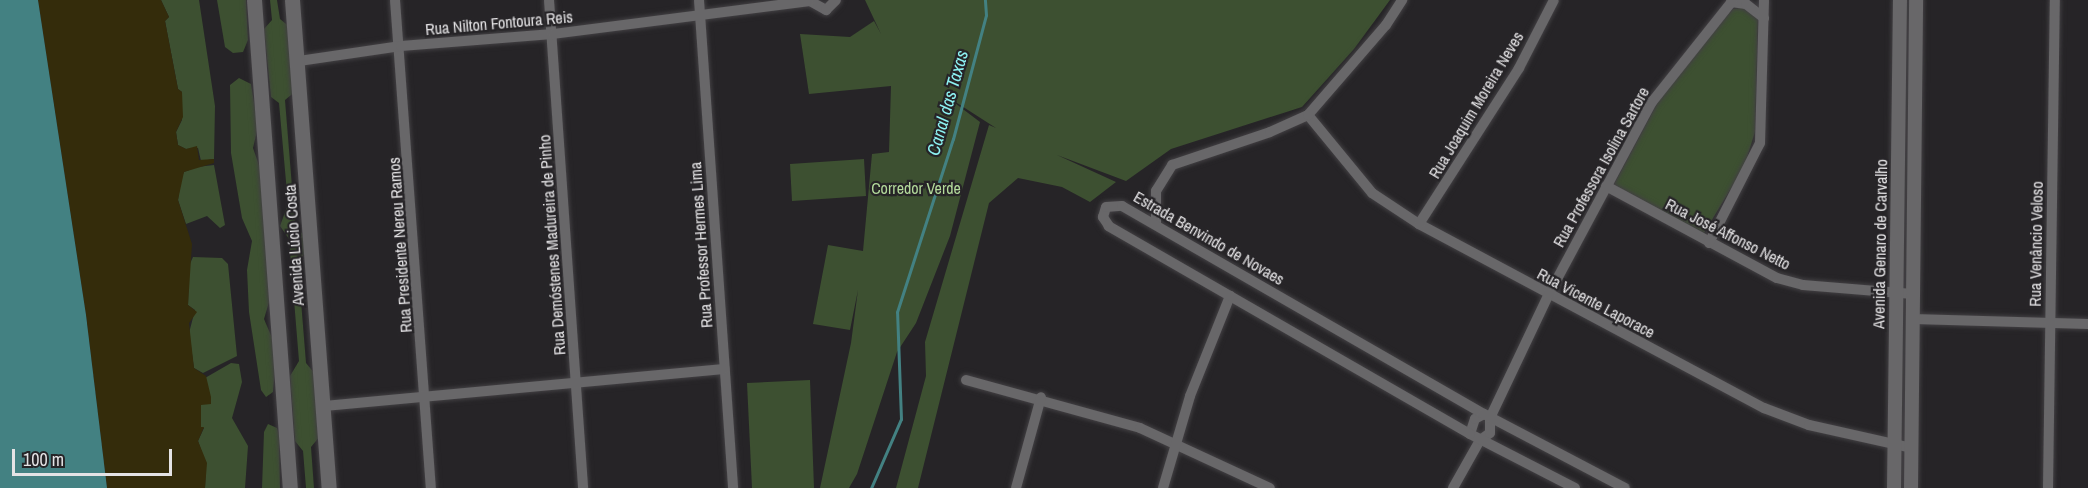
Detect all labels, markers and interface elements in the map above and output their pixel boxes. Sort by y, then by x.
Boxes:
street label: Rua Nilton Fontoura Reis [424,7,574,39]
street label: Rua Joaquim Moreira Neves [1425,28,1527,182]
water label: Canal das Taxas [923,48,973,158]
street label: Rua Professora Isolina Sartore [1549,84,1653,250]
street label: Rua Demóstenes Madureira de Pinho [535,134,569,356]
street label: Rua Presidente Nereu Ramos [384,157,416,333]
street label: Avenida Genaro de Carvalho [1869,159,1891,329]
street label: Rua Professor Hermes Lima [686,161,716,329]
park label: Corredor Verde [871,178,961,198]
street label: Rua Venâncio Veloso [2025,181,2047,307]
street label: Avenida Lúcio Costa [280,184,308,306]
street label: Estrada Benvindo de Novaes [1130,187,1288,289]
street label: Rua José Affonso Netto [1662,194,1794,274]
street label: Rua Vicente Laporace [1534,264,1658,342]
scale bar [15,437,176,475]
text: 100 m [23,447,64,472]

